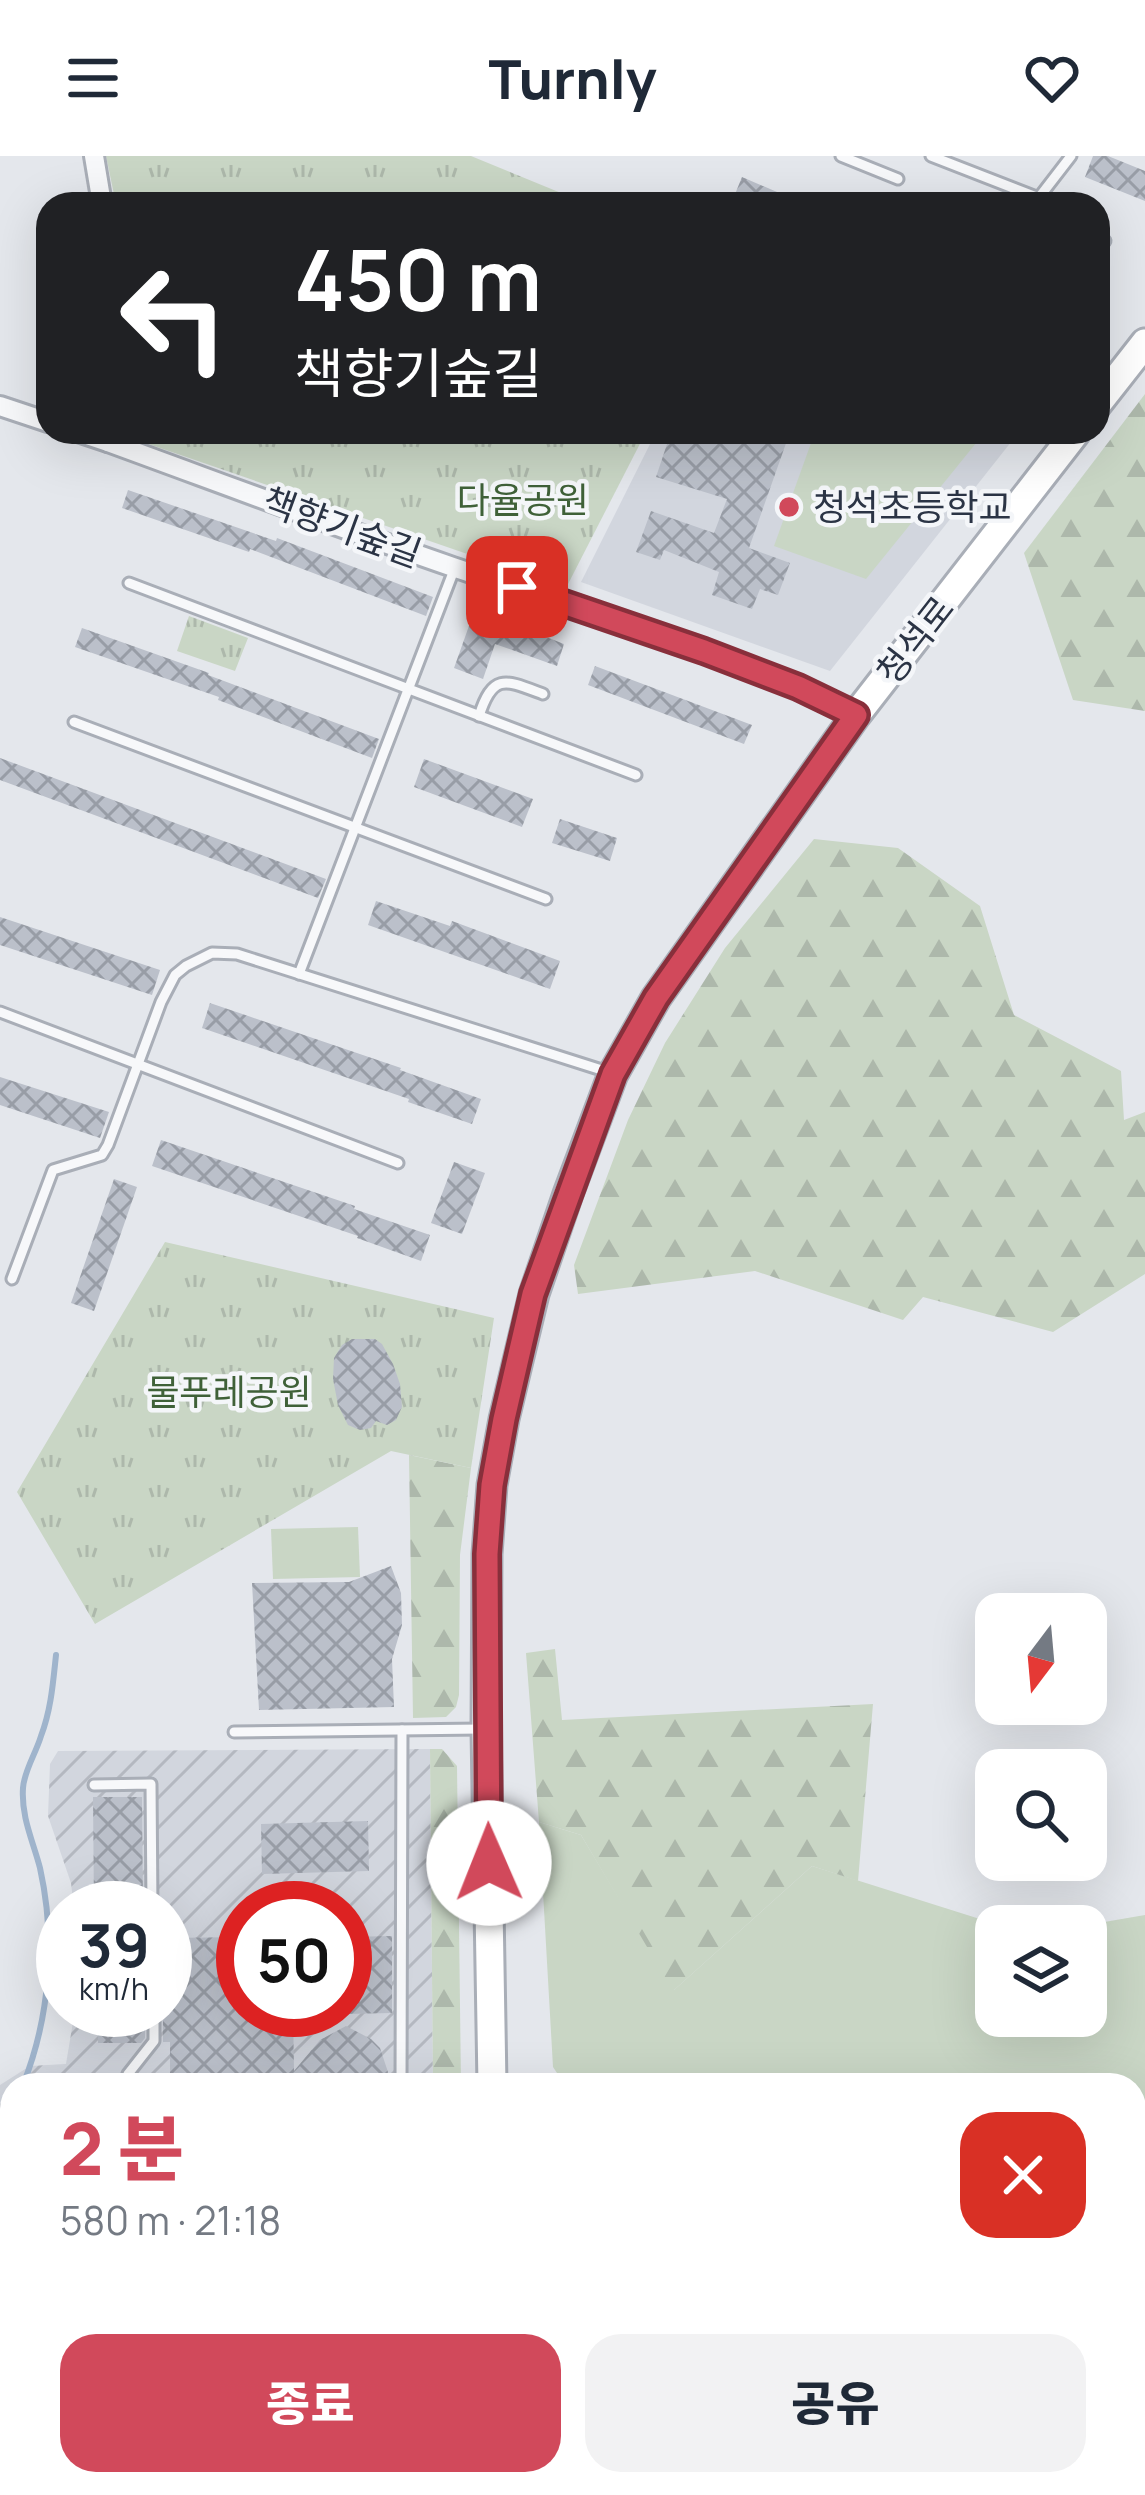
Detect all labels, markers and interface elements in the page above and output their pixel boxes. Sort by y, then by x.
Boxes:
text: Turnly [489,41,656,115]
icon: menu [60,45,126,111]
icon: heart [1019,45,1085,111]
text: 450 m [294,221,542,336]
icon: left [96,240,252,396]
text: 책향기숲길 [294,335,542,409]
street label: 책향기숲길 [256,475,428,578]
park label: 다율공원 [457,475,589,524]
place label: 청석초등학교 [813,482,1012,531]
marker: 청석초등학교 [776,494,802,520]
pin [466,536,568,638]
icon: arrive [484,554,550,620]
street label: 청석로 [865,585,965,694]
park label: 물푸레공원 [146,1367,312,1416]
north arrow [975,1593,1107,1725]
map controls [975,1593,1107,2037]
button: search [975,1749,1107,1881]
position arrow [426,1800,552,1926]
speed limit sign: 50 [216,1881,372,2037]
text: 39 [78,1903,150,1985]
button: layers [975,1905,1107,2037]
text: km/h [79,1968,149,2009]
text: 2 분 [60,2098,184,2197]
button: close [960,2112,1086,2238]
text: 580 m · 21:18 [60,2193,281,2247]
button: 종료 [60,2334,561,2472]
button: 공유 [585,2334,1086,2472]

